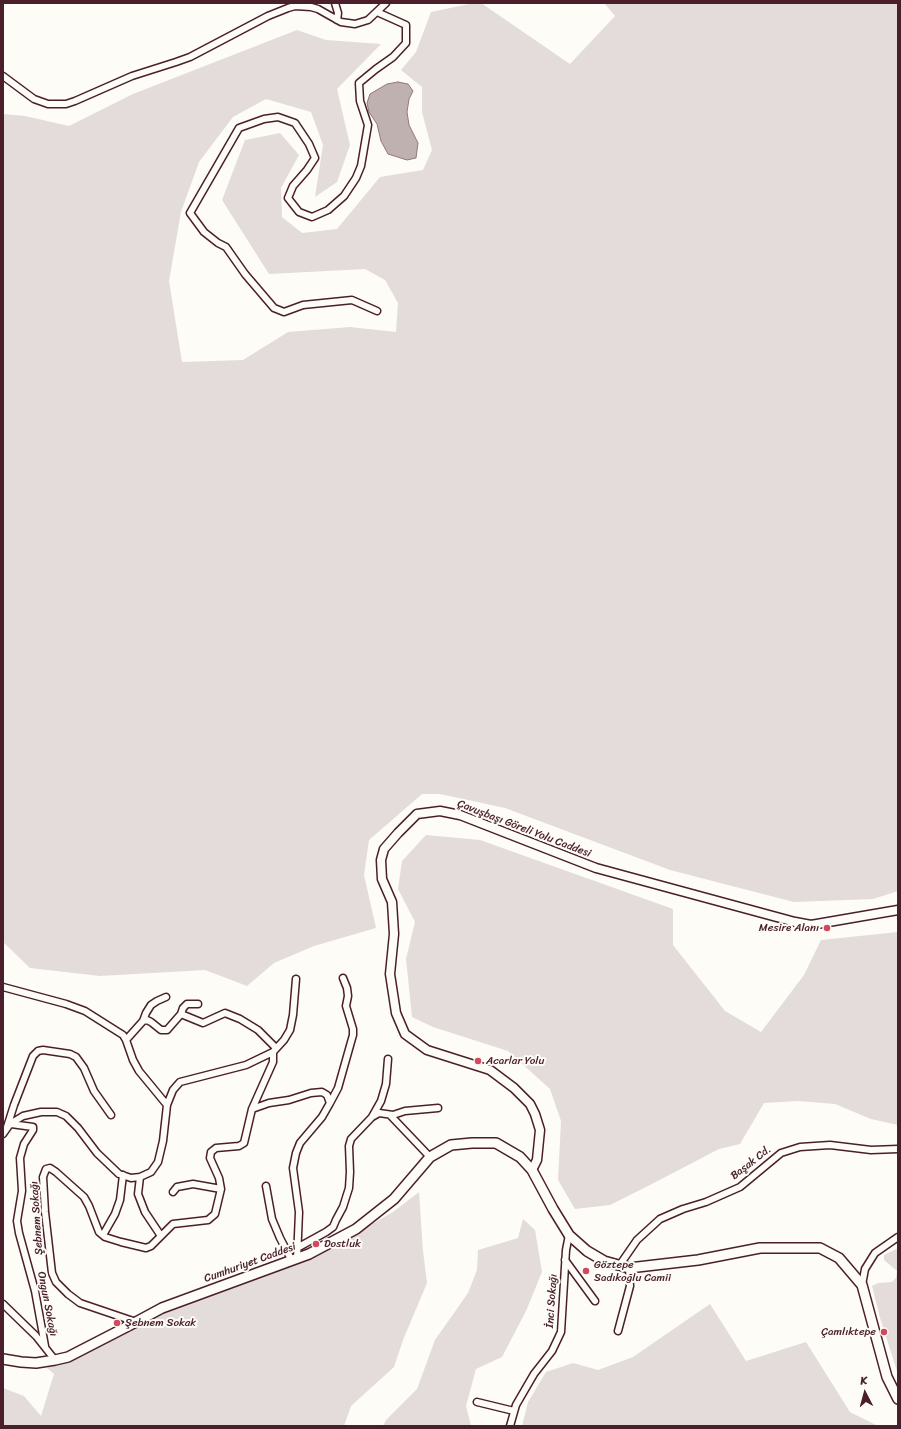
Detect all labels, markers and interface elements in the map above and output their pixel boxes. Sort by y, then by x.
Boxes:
street label: Çavuşbaşı Göreli Yolu Caddesi [455,797,593,861]
place label: Mesire Alanı [759,921,819,935]
marker: Mesire Alanı [822,923,832,933]
place label: Acarlar Yolu [486,1054,544,1068]
marker: Acarlar Yolu [473,1056,483,1066]
street label: Başak Cd. [728,1143,774,1183]
street label: Şebnem Sokağı [28,1181,46,1255]
place label: Dostluk [324,1237,361,1251]
marker: Dostluk [311,1239,321,1249]
street label: Cumhuriyet Caddesi [202,1240,298,1286]
place label: Göztepe Sadıkoğlu Camii [594,1258,671,1284]
marker: Göztepe Sadıkoğlu Camii [581,1266,591,1276]
street label: Ongun Sokağı [34,1270,60,1338]
street label: İnci Sokağı [544,1274,560,1328]
place label: Şebnem Sokak [125,1316,196,1330]
marker: Şebnem Sokak [112,1318,122,1328]
place label: Çamlıktepe [821,1325,876,1339]
marker: Çamlıktepe [879,1327,889,1337]
text: K [859,1371,868,1390]
north arrow [845,1373,885,1413]

